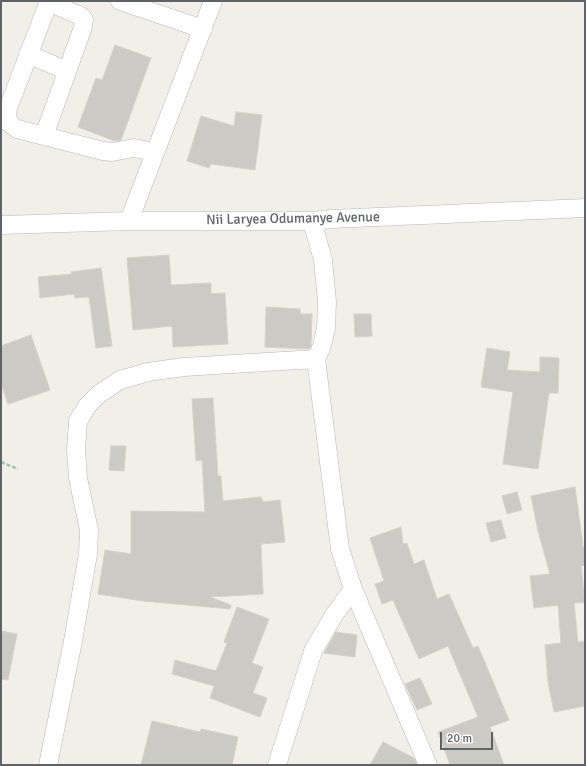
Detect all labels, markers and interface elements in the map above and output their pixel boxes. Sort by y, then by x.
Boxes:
street label: Nii Laryea Odumanye Avenue [206,209,380,229]
scale bar [442,724,495,750]
text: 20 m [447,731,472,746]

